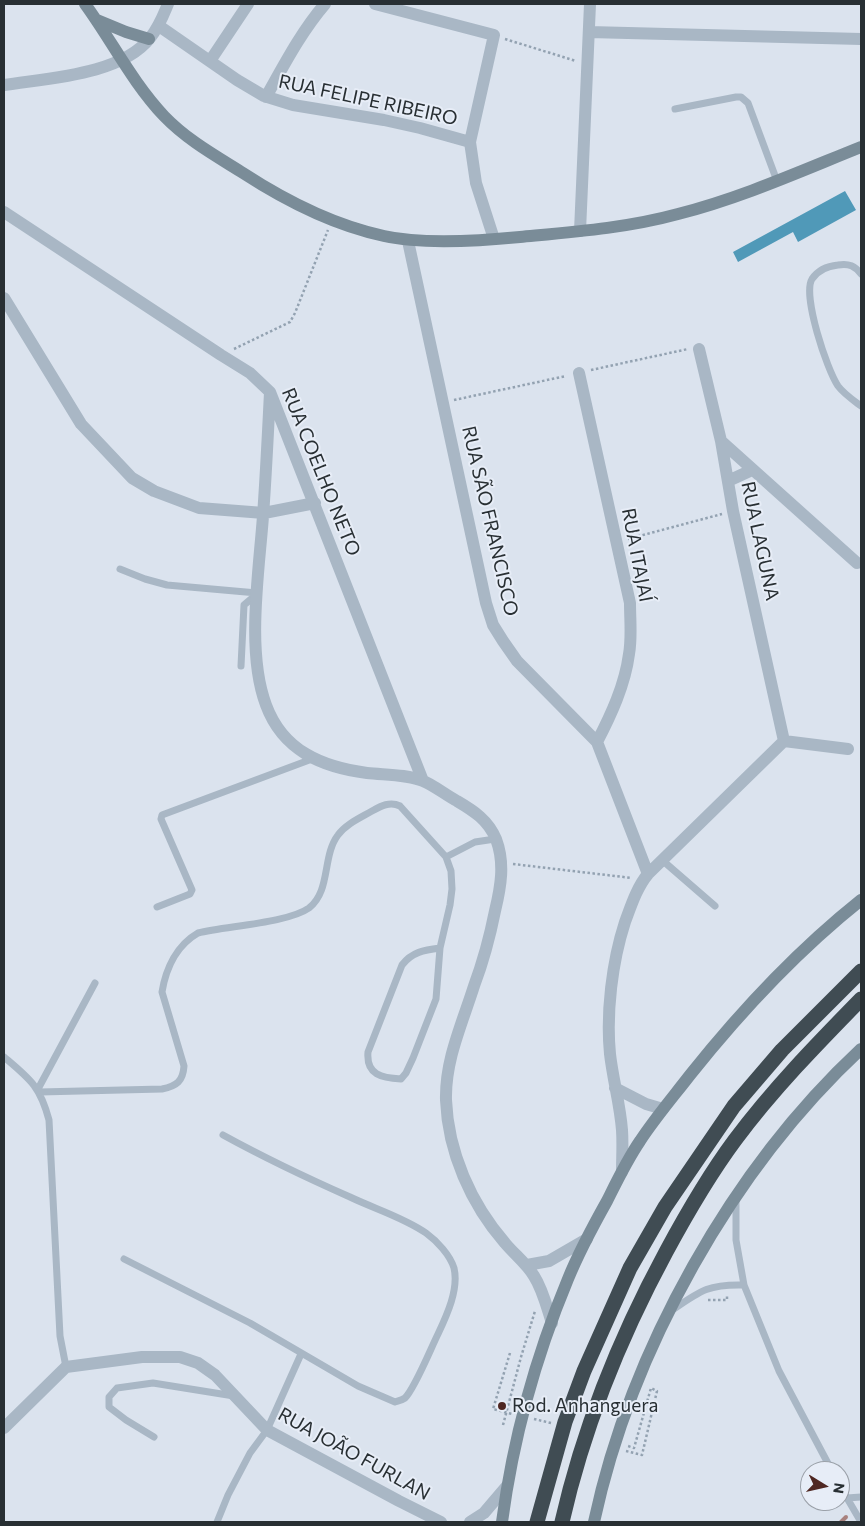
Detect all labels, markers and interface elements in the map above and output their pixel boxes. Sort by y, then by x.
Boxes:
street label: RUA FELIPE RIBEIRO [276,70,460,130]
street label: RUA COELHO NETO [277,385,365,559]
street label: RUA SÃO FRANCISCO [457,424,523,618]
street label: RUA LAGUNA [736,479,784,603]
street label: RUA ITAJAÍ [617,506,657,604]
place label: Rod. Anhanguera [512,1395,659,1417]
marker: Rod. Anhanguera [496,1400,508,1412]
street label: RUA JOÃO FURLAN [274,1403,434,1505]
north arrow [800,1461,850,1511]
text: N [830,1482,849,1495]

